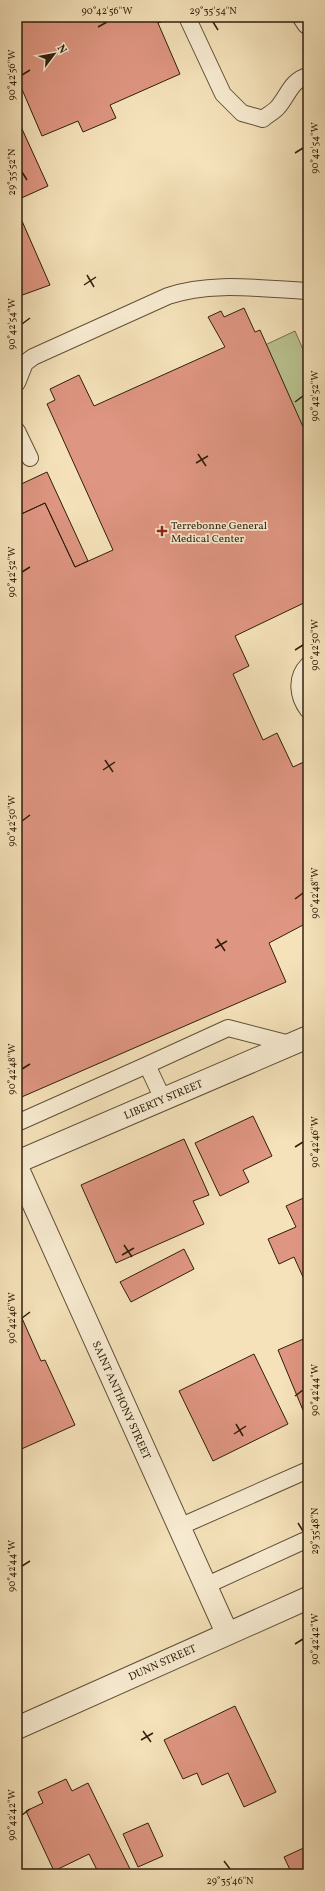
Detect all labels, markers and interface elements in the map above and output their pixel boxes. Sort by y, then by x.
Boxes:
text: 90°42'56"W [81,4,133,18]
text: 29°35'54"N [189,4,237,18]
north arrow [34,34,74,74]
text: N [53,42,70,57]
text: 90°42'56"W [5,49,19,101]
text: 90°42'54"W [308,122,322,174]
text: 29°35'52"N [5,148,19,195]
text: 90°42'54"W [5,298,19,350]
text: 90°42'52"W [308,370,322,422]
place label: Terrebonne General Medical Center [171,519,267,547]
marker: Terrebonne General Medical Center [156,525,168,537]
text: 90°42'52"W [5,546,19,598]
text: 90°42'50"W [308,619,322,671]
text: 90°42'50"W [5,795,19,847]
text: 90°42'48"W [308,867,322,919]
text: 90°42'48"W [5,1043,19,1095]
street label: LIBERTY STREET [122,1077,206,1124]
text: 90°42'46"W [308,1116,322,1168]
text: 90°42'46"W [5,1292,19,1344]
street label: SAINT ANTHONY STREET [88,1339,154,1463]
text: 90°42'44"W [308,1364,322,1416]
text: 29°35'48"N [308,1507,322,1554]
text: 90°42'44"W [5,1540,19,1592]
text: 90°42'42"W [308,1613,322,1665]
street label: DUNN STREET [126,1642,199,1685]
text: 90°42'42"W [5,1789,19,1841]
text: 29°35'46"N [207,1874,254,1888]

